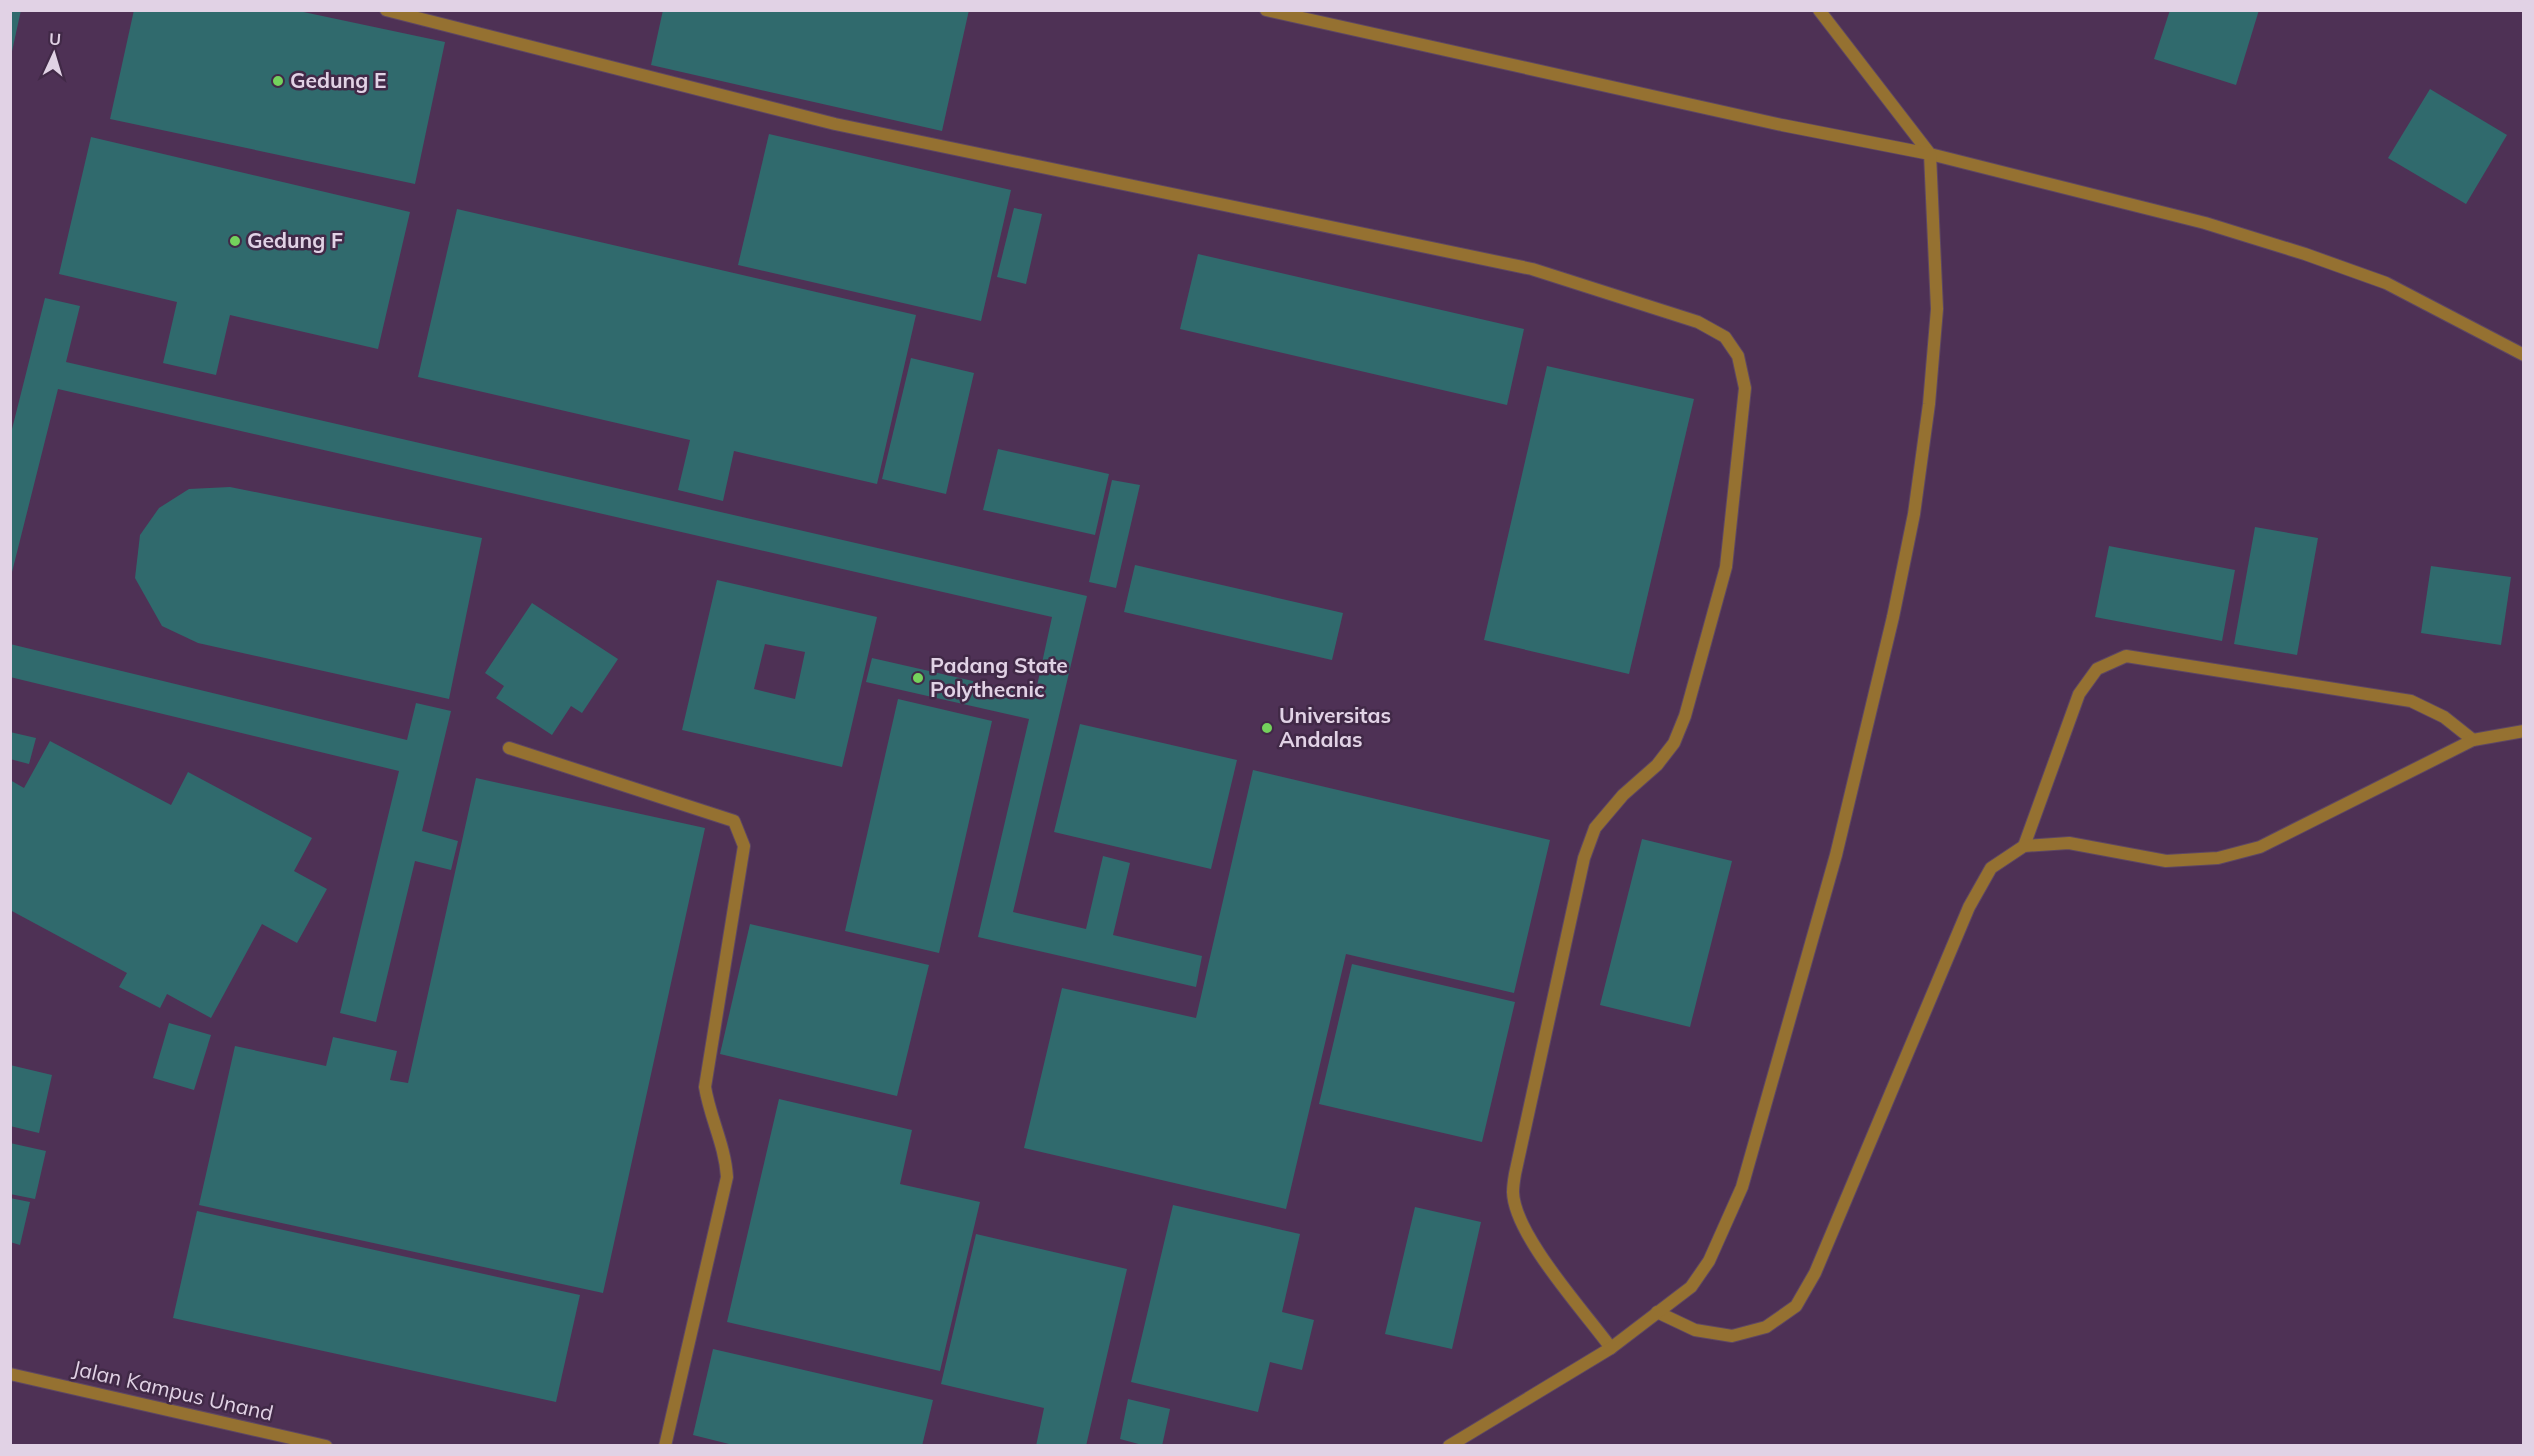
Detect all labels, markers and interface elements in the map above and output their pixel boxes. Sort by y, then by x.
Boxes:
north arrow [24,24,84,84]
text: U [48,29,62,49]
place label: Gedung E [290,67,387,93]
marker: Gedung E [271,74,285,88]
place label: Gedung F [247,227,343,253]
marker: Gedung F [228,234,242,248]
place label: Padang State Polythecnic [930,652,1068,702]
marker: Padang State Polythecnic [911,671,925,685]
place label: Universitas Andalas [1279,702,1391,752]
marker: Universitas Andalas [1260,721,1274,735]
street label: Jalan Kampus Unand [70,1354,276,1426]

